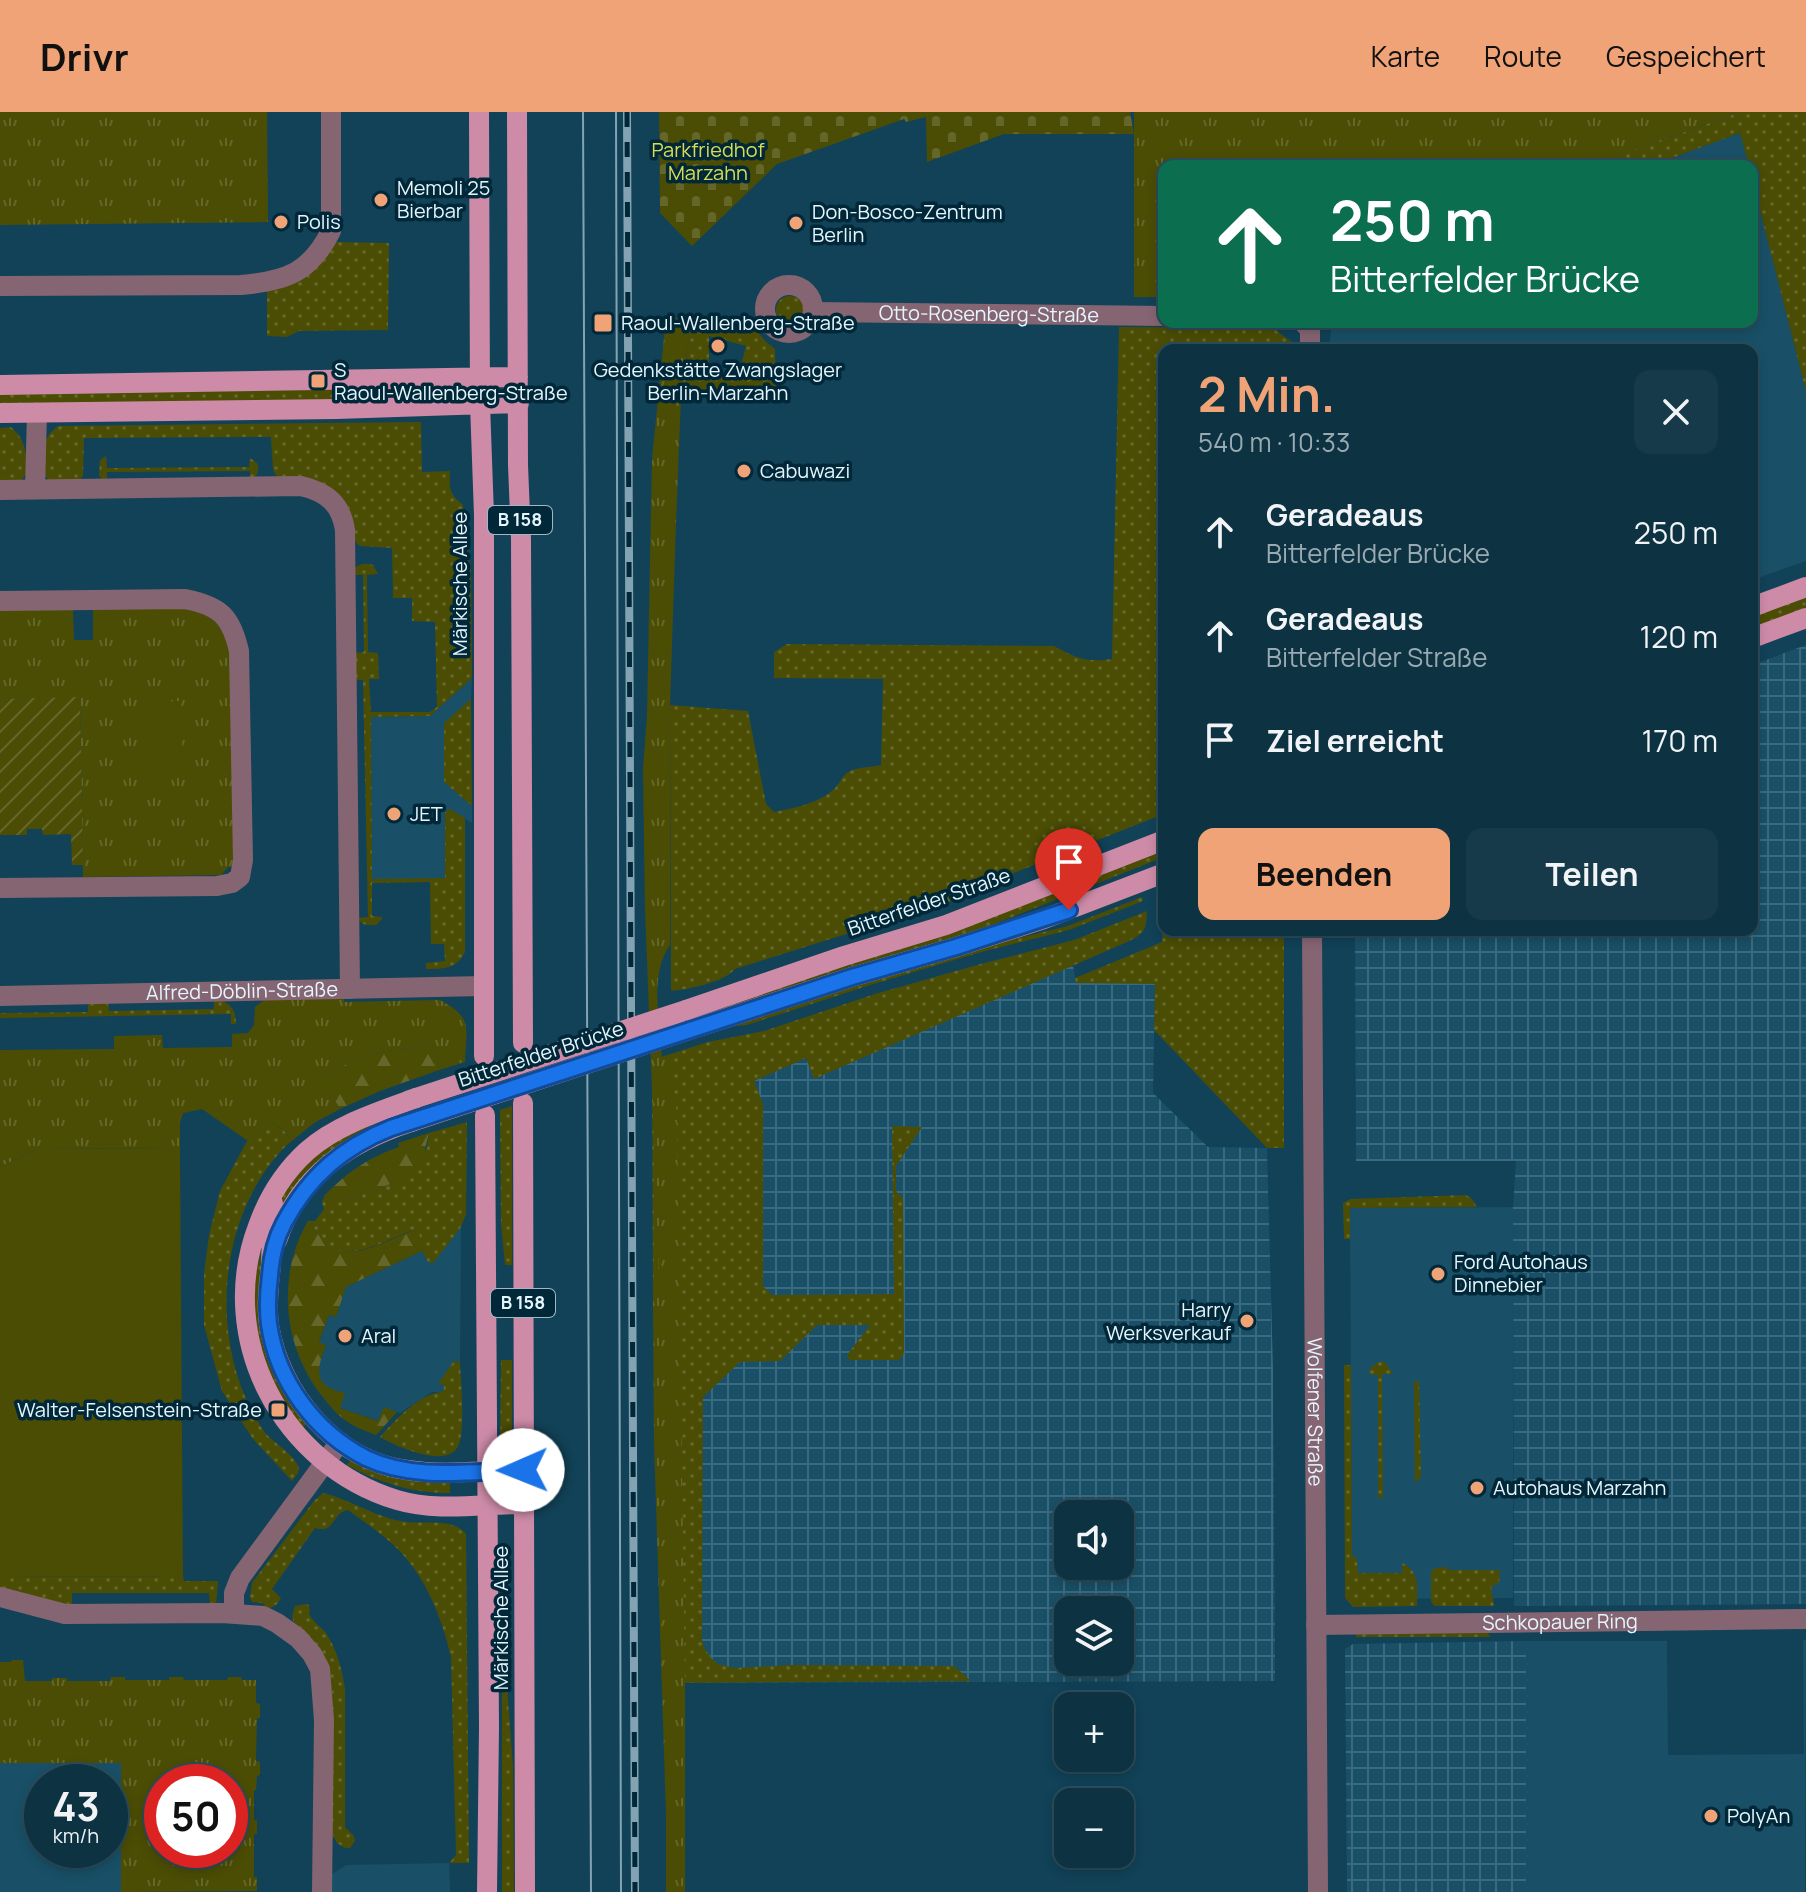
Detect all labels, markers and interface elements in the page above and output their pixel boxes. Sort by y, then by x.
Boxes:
text: Drivr [40,30,129,82]
text: Karte [1371,37,1440,75]
text: Route [1484,37,1562,75]
text: Gespeichert [1606,37,1766,75]
park label: Parkfriedhof Marzahn [651,136,765,186]
place label: Memoli 25 Bierbar [397,174,490,224]
text: 250 m [1330,181,1495,258]
marker: Memoli 25 Bierbar [372,191,390,209]
icon: ahead [1198,192,1302,296]
place label: Don-Bosco-Zentrum Berlin [812,198,1003,248]
place label: Polis [297,208,341,235]
marker: Polis [272,213,290,231]
marker: Don-Bosco-Zentrum Berlin [787,214,805,232]
text: Bitterfelder Brücke [1330,254,1640,303]
street label: Otto-Rosenberg-Straße [879,299,1099,328]
place label: Raoul-Wallenberg-Straße [621,309,855,336]
marker: Raoul-Wallenberg-Straße [592,312,614,334]
marker: Gedenkstätte Zwangslager Berlin-Marzahn [709,337,727,355]
place label: S Raoul-Wallenberg-Straße [334,356,568,406]
place label: Gedenkstätte Zwangslager Berlin-Marzahn [594,356,842,406]
text: 2 Min. [1198,361,1335,426]
button: close [1634,370,1718,454]
marker: S Raoul-Wallenberg-Straße [309,372,327,390]
text: 540 m · 10:33 [1198,424,1350,460]
place label: Cabuwazi [760,457,850,484]
marker: Cabuwazi [735,462,753,480]
text: Geradeaus [1266,494,1423,535]
road number: B 158 [488,506,552,534]
icon: ahead [1198,510,1242,554]
street label: Märkische Allee [446,512,473,656]
text: 250 m [1634,512,1718,553]
text: Bitterfelder Brücke [1266,535,1490,571]
text: Geradeaus [1266,598,1423,639]
icon: ahead [1198,614,1242,658]
text: 120 m [1639,616,1718,657]
text: Bitterfelder Straße [1266,639,1488,675]
icon: arrive [1198,718,1242,762]
text: Ziel erreicht [1266,720,1444,761]
text: 170 m [1641,720,1718,761]
place label: JET [410,800,443,827]
marker: JET [385,805,403,823]
pin [1035,828,1103,910]
button: Beenden [1198,828,1450,920]
button: Teilen [1466,828,1718,920]
icon: arrive [1047,840,1091,884]
street label: Bitterfelder Straße [844,861,1014,942]
street label: Alfred-Döblin-Straße [146,975,338,1006]
street label: Bitterfelder Brücke [455,1014,627,1093]
place label: Ford Autohaus Dinnebier [1454,1248,1588,1298]
marker: Ford Autohaus Dinnebier [1429,1265,1447,1283]
road number: B 158 [491,1289,555,1317]
place label: Harry Werksverkauf [1106,1296,1231,1346]
marker: Harry Werksverkauf [1238,1312,1256,1330]
place label: Aral [361,1322,396,1349]
marker: Aral [336,1327,354,1345]
street label: Wolfener Straße [1302,1337,1329,1486]
place label: Walter-Felsenstein-Straße [17,1396,262,1423]
marker: Walter-Felsenstein-Straße [269,1401,287,1419]
position arrow [481,1428,565,1512]
place label: Autohaus Marzahn [1493,1474,1666,1501]
marker: Autohaus Marzahn [1468,1479,1486,1497]
map controls [1054,1500,1134,1868]
button: sound [1054,1500,1134,1580]
street label: Märkische Allee [487,1546,514,1690]
button: layers [1054,1596,1134,1676]
street label: Schkopauer Ring [1482,1607,1638,1636]
button: + [1054,1692,1134,1772]
speed limit sign: 50 [144,1764,248,1868]
text: 43 [52,1778,100,1833]
button: − [1054,1788,1134,1868]
place label: PolyAn [1727,1802,1790,1829]
marker: PolyAn [1702,1807,1720,1825]
text: km/h [53,1822,99,1849]

